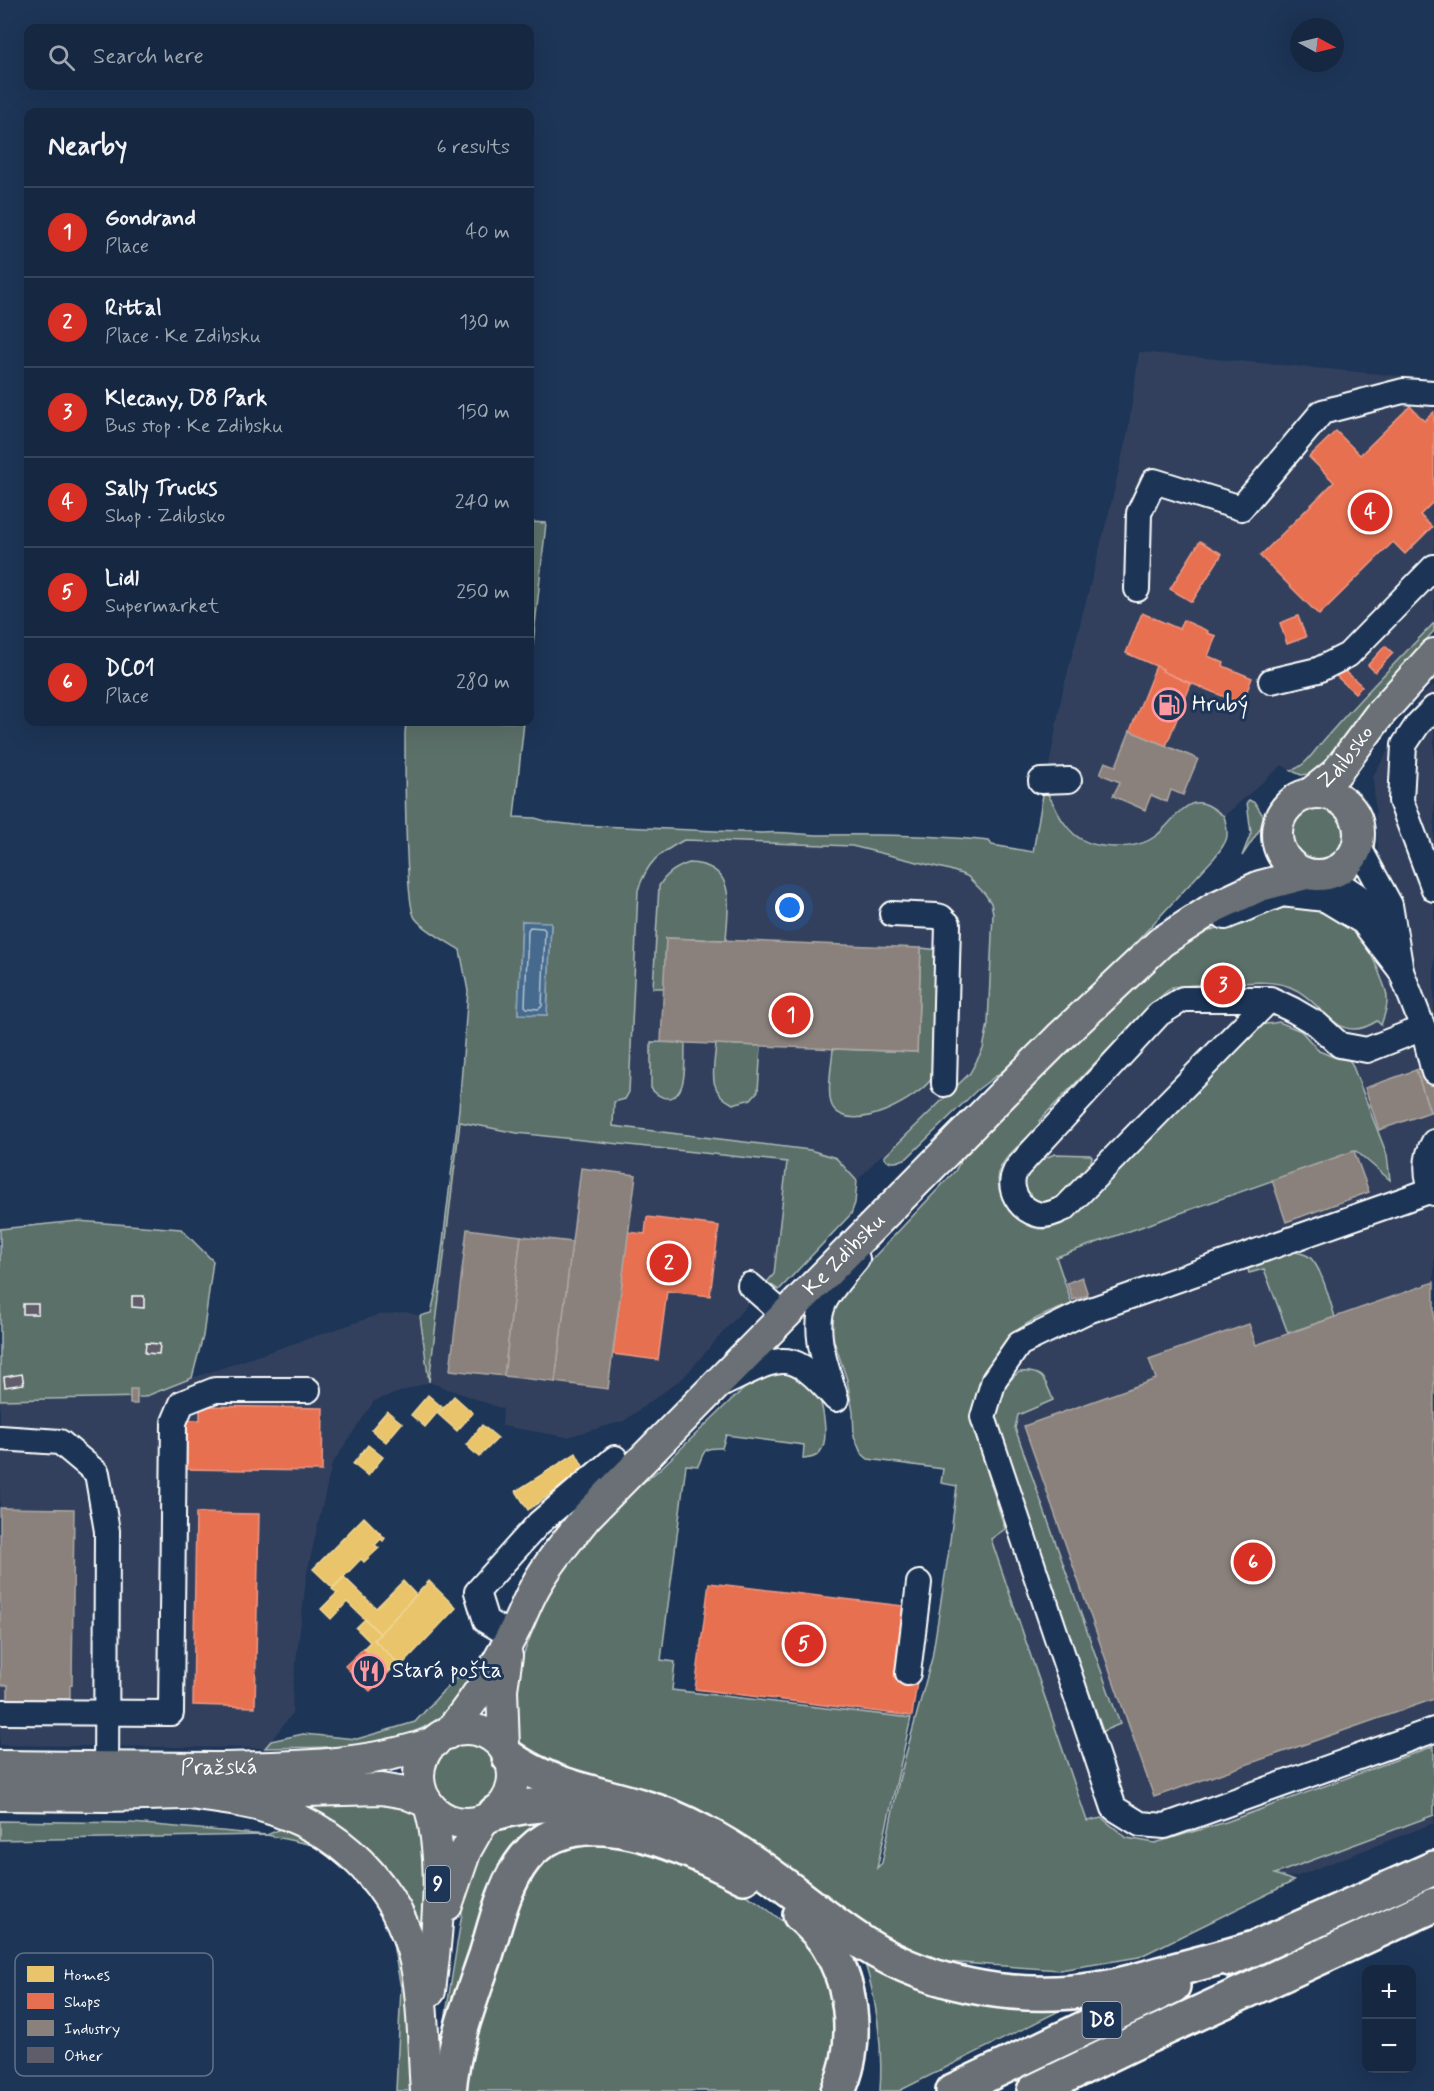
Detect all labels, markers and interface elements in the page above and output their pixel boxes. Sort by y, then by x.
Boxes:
north arrow [1290,18,1344,72]
search box [24,24,534,90]
icon: search [45,41,78,74]
text: Search here [93,43,204,71]
text: Nearby [48,130,127,164]
text: 6 results [437,134,510,161]
text: Gondrand [105,205,196,233]
text: 1 [63,219,72,246]
text: 40 m [466,219,510,246]
text: Place [105,233,149,260]
text: Rittal [105,295,162,323]
text: 2 [63,309,72,336]
text: 130 m [459,309,510,336]
text: Place · Ke Zdibsku [105,323,261,350]
text: Klecany, D8 Park [105,385,267,413]
text: 3 [63,399,72,426]
text: 150 m [457,399,510,426]
text: Bus stop · Ke Zdibsku [105,413,283,440]
text: Sally Trucks [105,475,218,503]
text: 4 [62,489,73,516]
text: 240 m [455,489,510,516]
pin: 4 [1350,490,1390,534]
text: Shop · Zdibsko [105,503,225,530]
text: Lidl [105,565,139,593]
text: 5 [62,579,74,606]
text: 250 m [456,579,510,606]
text: Supermarket [105,593,219,620]
text: DC01 [105,655,155,683]
text: 6 [62,669,73,696]
text: 280 m [456,669,510,696]
text: Place [105,683,149,710]
fuel station icon: Hrubý [1151,687,1187,723]
place label: Hrubý [1192,691,1248,719]
street label: Zdibsko [1312,720,1380,796]
your location [775,893,804,922]
pin: 3 [1204,962,1242,1008]
pin: 1 [772,992,810,1038]
street label: Ke Zdibsku [797,1207,892,1302]
pin: 2 [650,1240,688,1286]
pin: 6 [1234,1540,1272,1584]
pin: 5 [784,1622,824,1666]
restaurant icon: Stará pošta [351,1653,387,1689]
place label: Stará pošta [392,1657,502,1685]
street label: Pražská [181,1753,258,1782]
road number: 9 [426,1866,450,1902]
legend [15,1953,213,2076]
text: Homes [64,1965,110,1986]
map controls [1362,1965,1416,2073]
button: + [1362,1965,1416,2019]
text: Shops [64,1992,101,2013]
road number: D8 [1082,2002,1122,2038]
text: Industry [64,2019,120,2040]
button: − [1362,2019,1416,2073]
text: Other [64,2046,103,2067]

